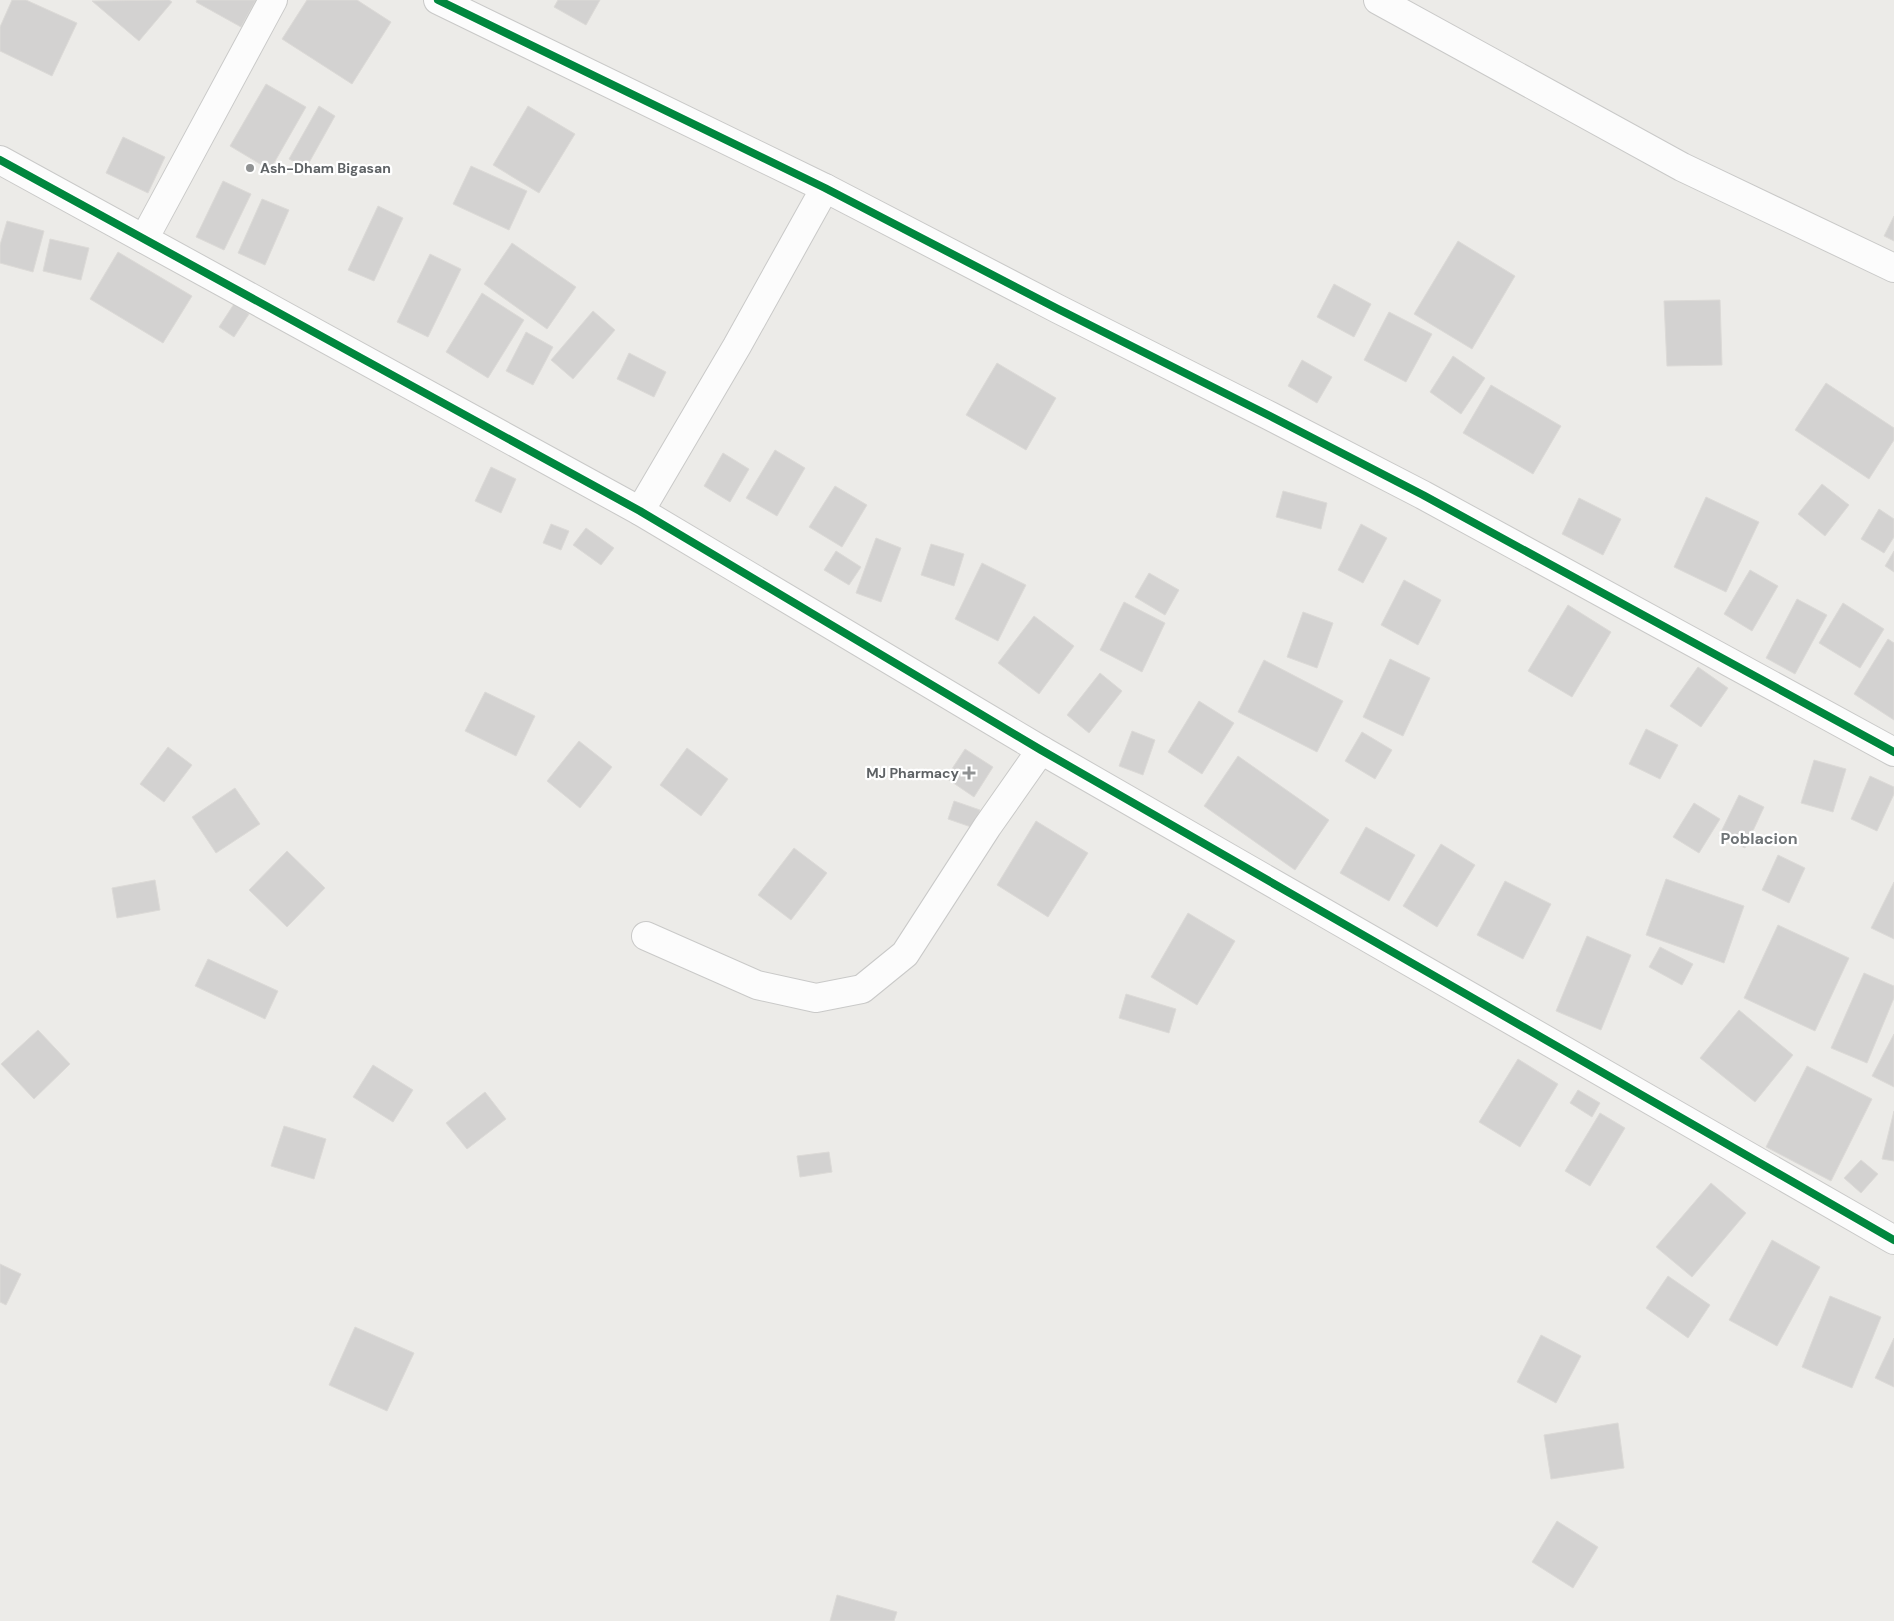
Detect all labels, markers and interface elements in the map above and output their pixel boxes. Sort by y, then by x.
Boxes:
place label: Ash-Dham Bigasan [260,159,391,177]
marker: Ash-Dham Bigasan [244,162,256,174]
place label: MJ Pharmacy [866,764,960,782]
marker: MJ Pharmacy [963,767,975,779]
district label: Poblacion [1720,828,1798,849]

